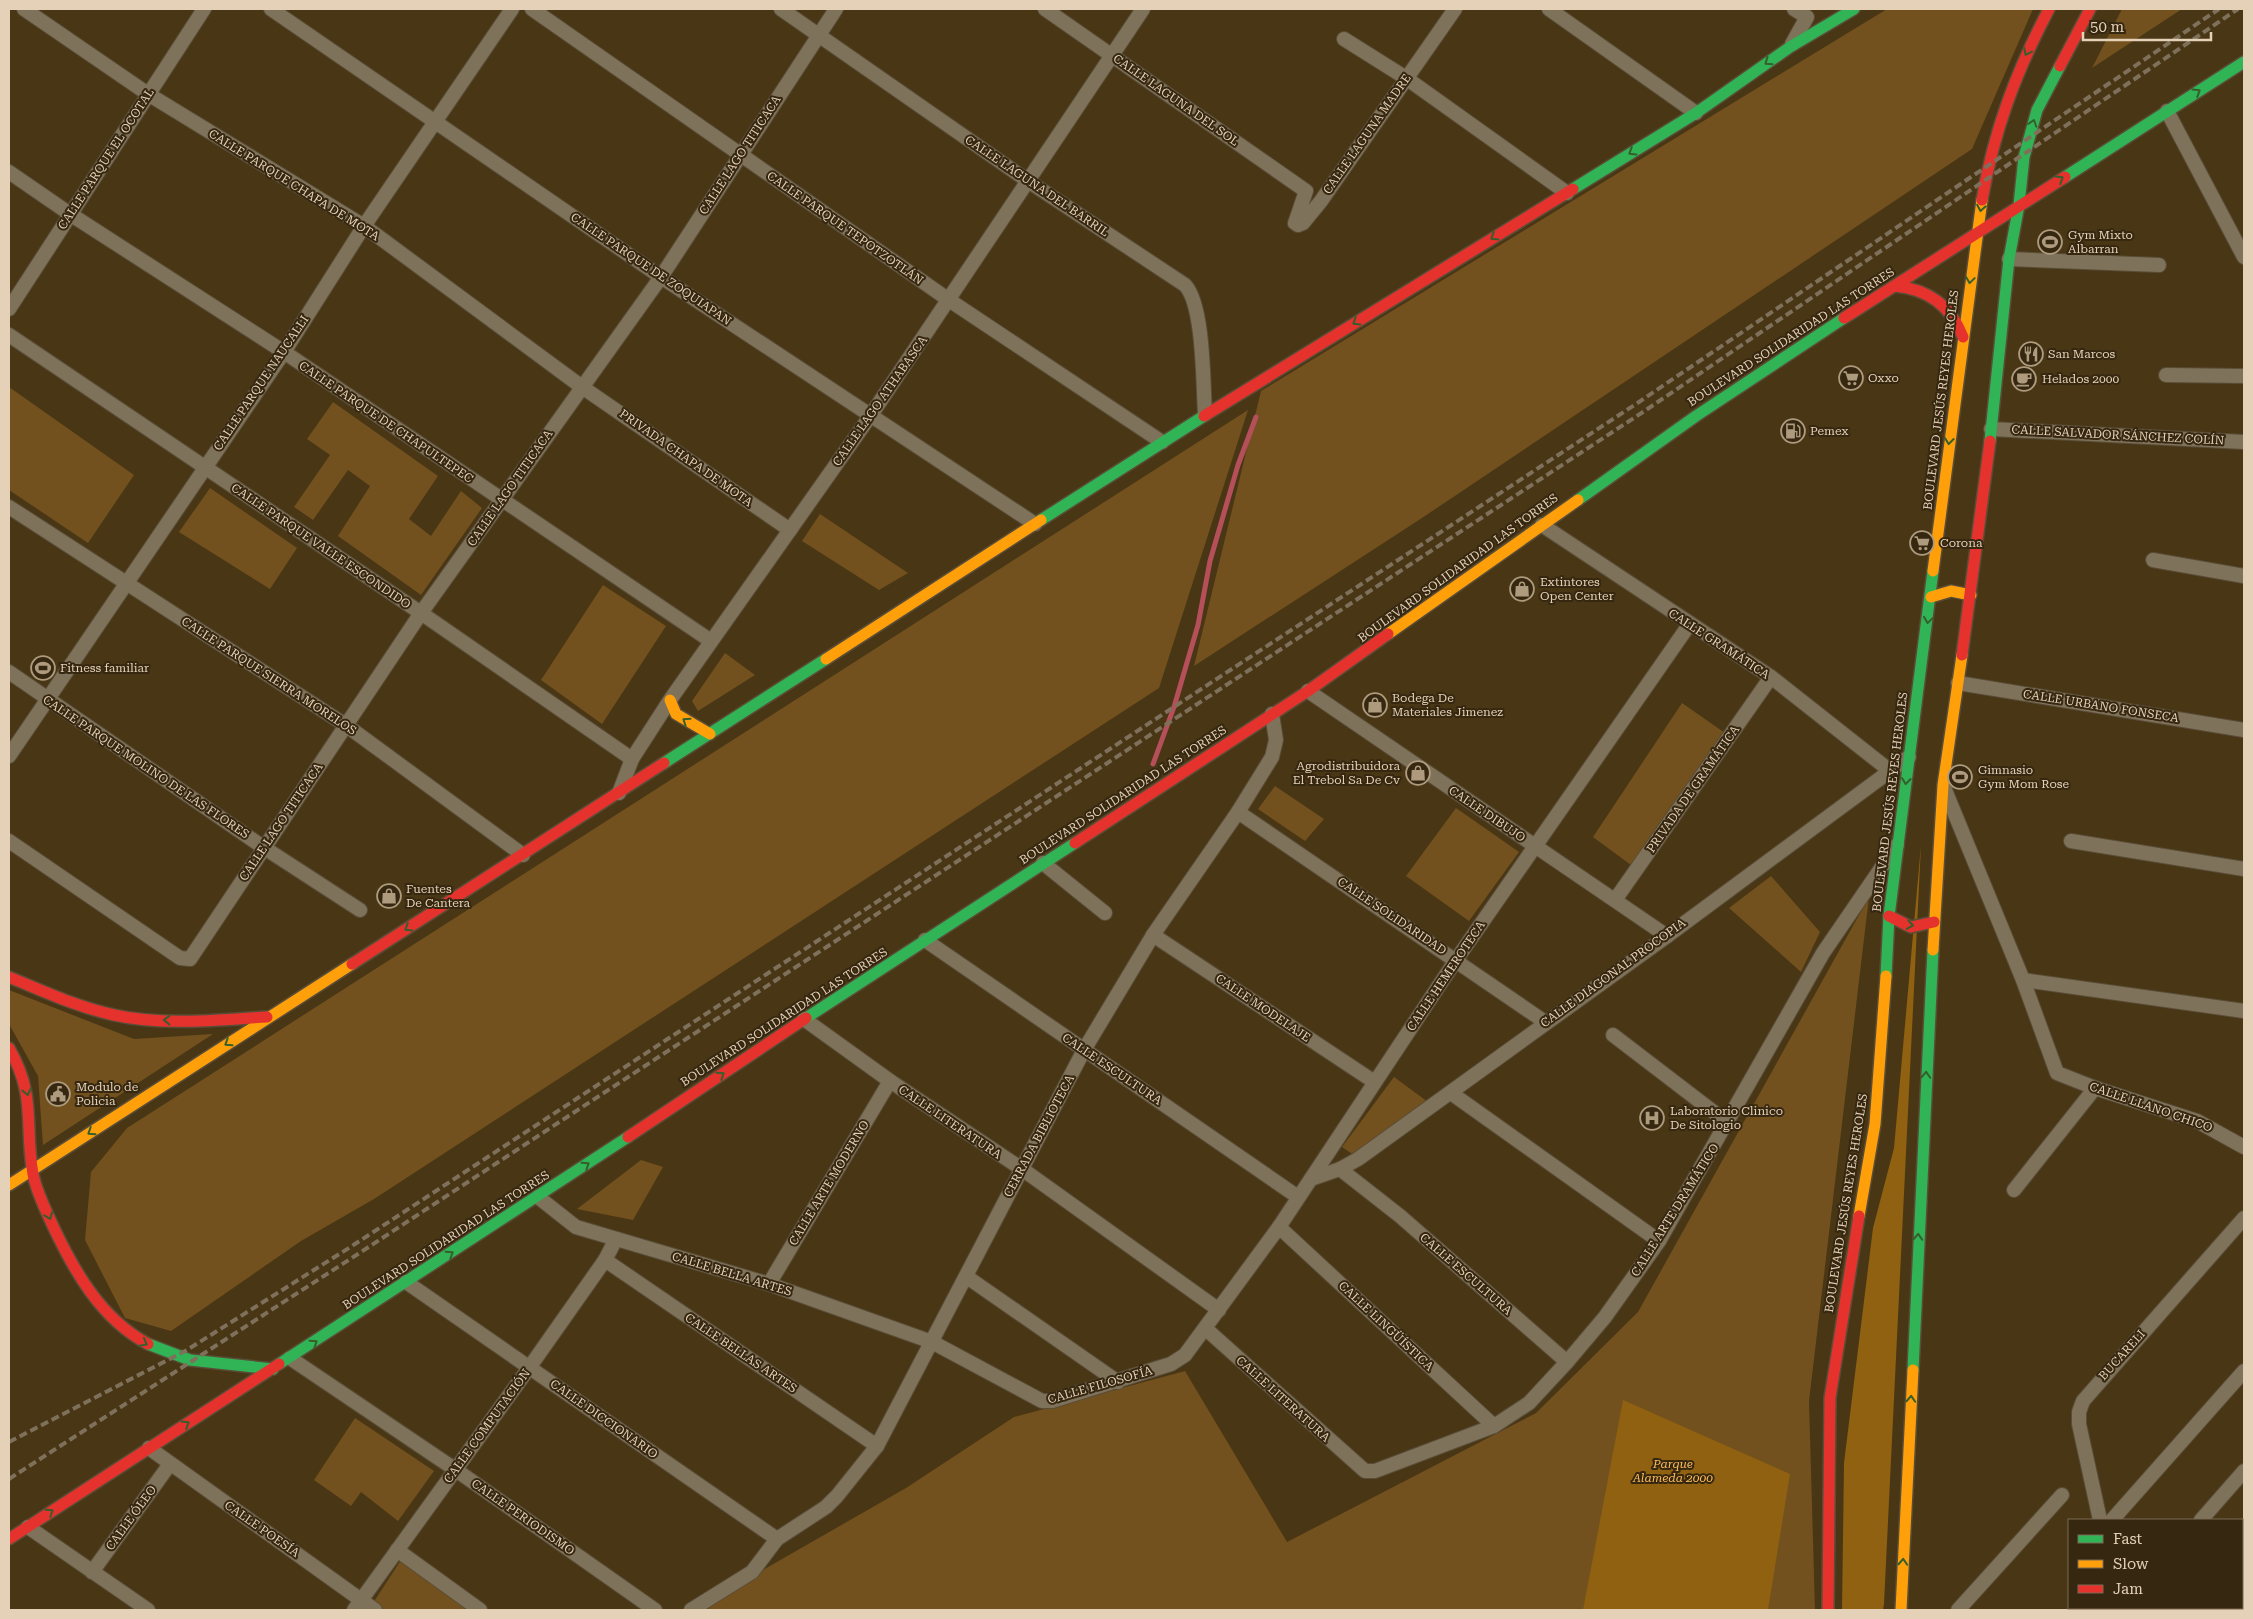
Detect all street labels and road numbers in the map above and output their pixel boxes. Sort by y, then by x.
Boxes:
street label: CALLE LAGUNA DEL SOL [1111,51,1241,149]
street label: CALLE LAGUNA MADRE [1320,71,1414,197]
street label: CALLE PARQUE EL OCOTAL [55,86,157,232]
street label: CALLE LAGO TITICACA [696,92,784,217]
street label: CALLE PARQUE CHAPA DE MOTA [206,126,382,244]
street label: CALLE LAGUNA DEL BARRIL [962,133,1112,239]
street label: CALLE PARQUE TEPOTZOTLÁN [764,168,926,288]
street label: CALLE PARQUE DE ZOQUIAPAN [568,210,734,328]
street label: BOULEVARD SOLIDARIDAD LAS TORRES [1685,265,1897,409]
street label: BOULEVARD JESÚS REYES HEROLES [1921,289,1961,511]
street label: CALLE PARQUE NAUCALLI [211,313,311,453]
street label: CALLE LAGO ATHABASCA [830,333,931,469]
street label: CALLE PARQUE DE CHAPULTEPEC [296,358,476,486]
street label: PRIVADA CHAPA DE MOTA [617,407,756,510]
street label: CALLE SALVADOR SÁNCHEZ COLÍN [2011,422,2225,448]
street label: CALLE LAGO TITICACA [464,427,556,549]
street label: CALLE PARQUE VALLE ESCONDIDO [229,481,413,611]
street label: BOULEVARD SOLIDARIDAD LAS TORRES [1355,491,1561,645]
street label: CALLE GRAMÁTICA [1666,606,1773,682]
street label: CALLE PARQUE SIERRA MORELOS [179,614,359,738]
street label: CALLE URBANO FONSECA [2022,687,2180,725]
street label: BOULEVARD JESÚS REYES HEROLES [1870,691,1910,913]
street label: CALLE PARQUE MOLINO DE LAS FLORES [40,692,252,842]
street label: PRIVADA DE GRAMÁTICA [1644,722,1743,855]
street label: BOULEVARD SOLIDARIDAD LAS TORRES [1017,723,1229,867]
street label: CALLE LAGO TITICACA [236,760,326,884]
street label: CALLE DIBUJO [1446,783,1528,845]
street label: CALLE SOLIDARIDAD [1335,874,1449,958]
street label: CALLE DIAGONAL PROCOPIA [1538,915,1689,1030]
street label: CALLE HEMEROTECA [1404,918,1488,1034]
street label: BOULEVARD SOLIDARIDAD LAS TORRES [678,945,890,1089]
street label: CALLE MODELAJE [1213,971,1313,1045]
street label: CALLE ESCULTURA [1059,1030,1165,1108]
street label: CERRADA BIBLIOTECA [1001,1072,1077,1199]
street label: CALLE LLANO CHICO [2088,1079,2214,1135]
street label: CALLE LITERATURA [896,1082,1005,1162]
street label: BOULEVARD JESÚS REYES HEROLES [1822,1093,1870,1313]
street label: CALLE ARTE MODERNO [786,1118,872,1248]
street label: CALLE ARTE DRAMÁTICO [1628,1141,1722,1279]
street label: BOULEVARD SOLIDARIDAD LAS TORRES [340,1168,552,1312]
street label: CALLE ESCULTURA [1417,1230,1515,1318]
street label: CALLE BELLA ARTES [670,1249,794,1299]
street label: CALLE LINGÜÍSTICA [1336,1278,1437,1374]
street label: CALLE BELLAS ARTES [682,1310,800,1396]
street label: BUCARELI [2096,1327,2148,1383]
street label: CALLE LITERATURA [1233,1353,1333,1445]
street label: CALLE FILOSOFÍA [1046,1363,1154,1407]
street label: CALLE COMPUTACIÓN [441,1366,533,1486]
street label: CALLE DICCIONARIO [548,1377,660,1461]
street label: CALLE PERIODISMO [469,1476,577,1558]
street label: CALLE ÓLEO [103,1483,159,1553]
street label: CALLE POESÍA [222,1498,303,1560]

